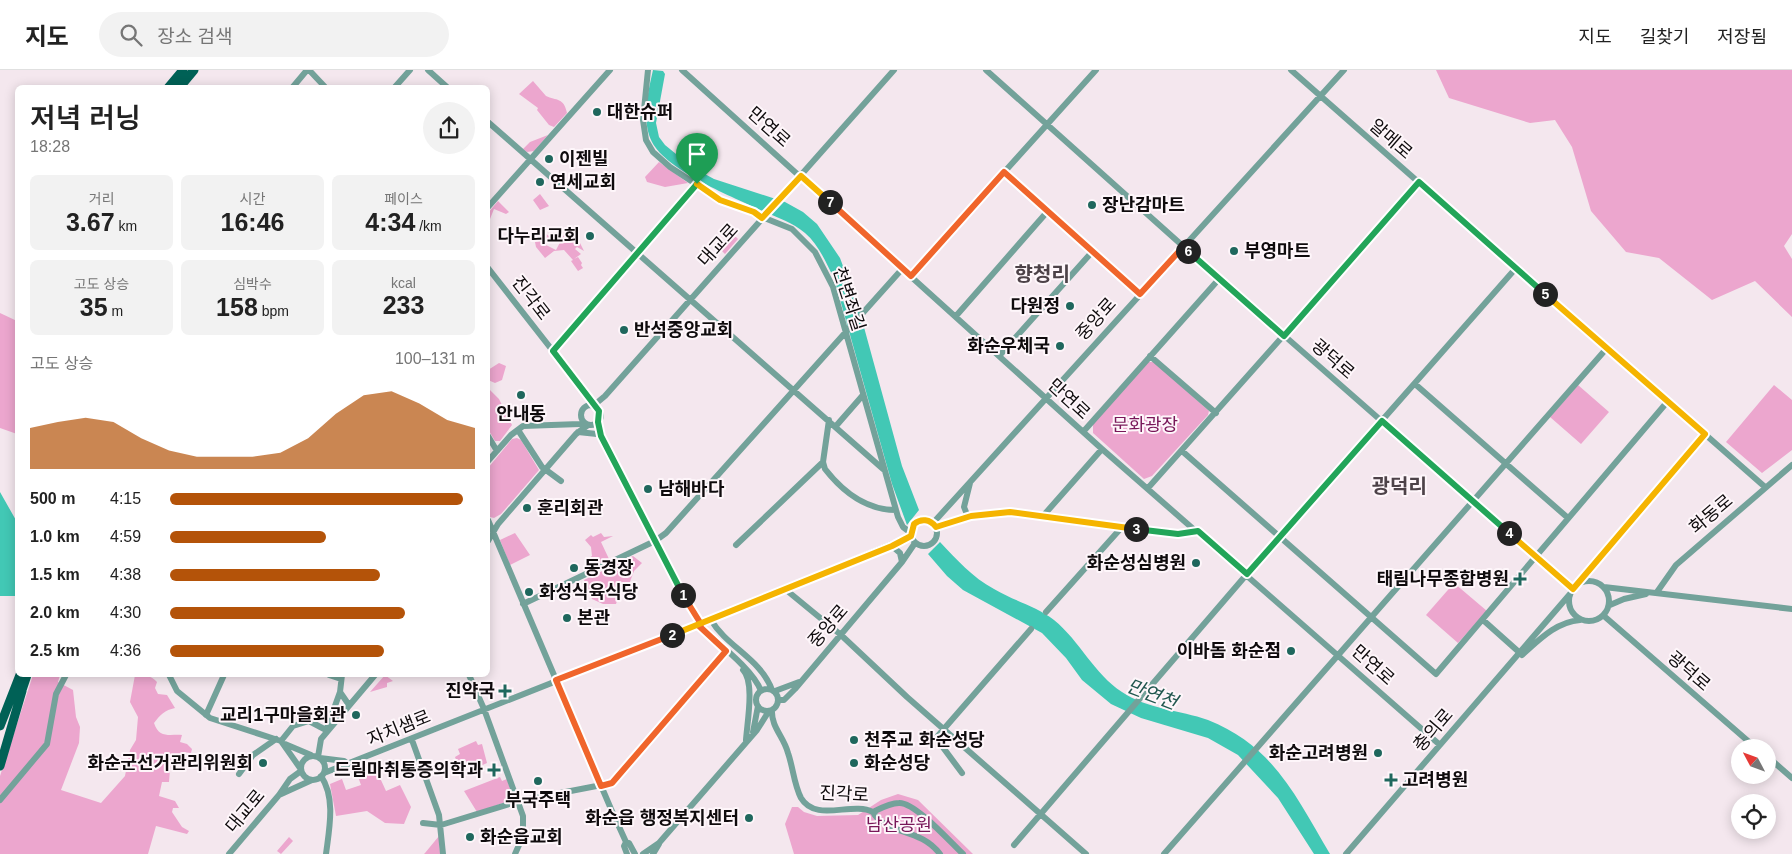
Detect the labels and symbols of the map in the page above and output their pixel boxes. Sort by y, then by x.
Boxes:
place label: 대한슈퍼 [607,102,673,122]
street label: 만연로 [744,103,794,151]
marker: 대한슈퍼 [591,106,603,118]
street label: 알메로 [1366,115,1416,163]
pin [676,133,718,184]
place label: 이젠빌 [559,149,609,169]
marker: 이젠빌 [543,153,555,165]
place label: 연세교회 [550,172,616,192]
marker: 연세교회 [534,176,546,188]
pin: 7 [818,190,842,214]
place label: 장난감마트 [1102,195,1185,215]
marker: 장난감마트 [1086,199,1098,211]
street label: 대교로 [694,220,742,270]
place label: 다누리교회 [497,226,580,246]
marker: 다누리교회 [584,230,596,242]
pin: 6 [1176,238,1200,264]
place label: 부영마트 [1244,241,1310,261]
marker: 부영마트 [1228,245,1240,257]
district label: 향청리 [1014,263,1070,285]
street label: 천변좌길 [829,264,869,334]
street label: 진각로 [508,272,554,324]
pin: 5 [1532,282,1558,306]
street label: 중앙로 [1072,294,1120,344]
place label: 다원정 [1010,296,1060,316]
marker: 다원정 [1064,300,1076,312]
place label: 반석중앙교회 [634,320,733,340]
marker: 반석중앙교회 [618,324,630,336]
street label: 광덕로 [1308,335,1358,383]
place label: 화순우체국 [967,336,1050,356]
marker: 화순우체국 [1054,340,1066,352]
street label: 만연로 [1044,375,1094,423]
marker: 안내동 [515,389,527,401]
place label: 안내동 [496,404,546,424]
park label: 문화광장 [1112,415,1178,435]
district label: 광덕리 [1371,475,1427,497]
place label: 남해바다 [658,479,725,499]
marker: 남해바다 [642,483,654,495]
street label: 화동로 [1686,490,1736,538]
place label: 훈리회관 [537,498,604,518]
marker: 훈리회관 [521,502,533,514]
pin: 3 [1124,516,1148,542]
pin: 4 [1496,520,1522,546]
place label: 화순성심병원 [1087,553,1186,573]
marker: 화순성심병원 [1190,557,1202,569]
place label: 동경장 [584,558,634,578]
marker: 동경장 [568,562,580,574]
place label: 태림나무종합병원 [1377,569,1509,589]
marker: 태림나무종합병원 [1513,572,1527,586]
place label: 화성식육식당 [539,582,638,602]
pin: 1 [670,582,696,608]
marker: 화성식육식당 [523,586,535,598]
street label: 중앙로 [804,601,852,651]
place label: 본관 [577,608,611,628]
marker: 본관 [561,612,573,624]
pin: 2 [660,622,684,648]
place label: 이바돔 화순점 [1177,641,1281,661]
street label: 만연로 [1348,641,1398,689]
marker: 이바돔 화순점 [1285,645,1297,657]
street label: 광덕로 [1664,647,1714,695]
water label: 만연천 [1124,675,1182,714]
place label: 진약국 [445,681,495,701]
marker: 진약국 [499,685,511,697]
place label: 교리1구마을회관 [220,705,346,725]
street label: 충의로 [1409,705,1457,755]
street label: 자치샘로 [365,706,433,750]
marker: 교리1구마을회관 [350,709,362,721]
place label: 천주교 화순성당 [864,730,985,750]
marker: 천주교 화순성당 [848,734,860,746]
north arrow [1731,739,1776,784]
place label: 화순고려병원 [1269,743,1368,763]
marker: 화순고려병원 [1372,747,1384,759]
place label: 화순군선거관리위원회 [87,753,253,773]
place label: 화순성당 [864,753,930,773]
marker: 화순군선거관리위원회 [257,757,269,769]
marker: 화순성당 [848,757,860,769]
place label: 드림마취통증의학과 [334,760,483,780]
marker: 드림마취통증의학과 [487,763,501,777]
place label: 고려병원 [1402,770,1468,790]
marker: 고려병원 [1384,773,1398,787]
marker: 부국주택 [532,775,544,787]
street label: 진각로 [819,783,869,805]
street label: 대교로 [221,786,269,836]
place label: 부국주택 [505,790,571,810]
place label: 화순읍 행정복지센터 [585,808,739,828]
marker: 화순읍 행정복지센터 [743,812,755,824]
park label: 남산공원 [866,815,932,835]
place label: 화순읍교회 [480,827,563,847]
marker: 화순읍교회 [464,831,476,843]

